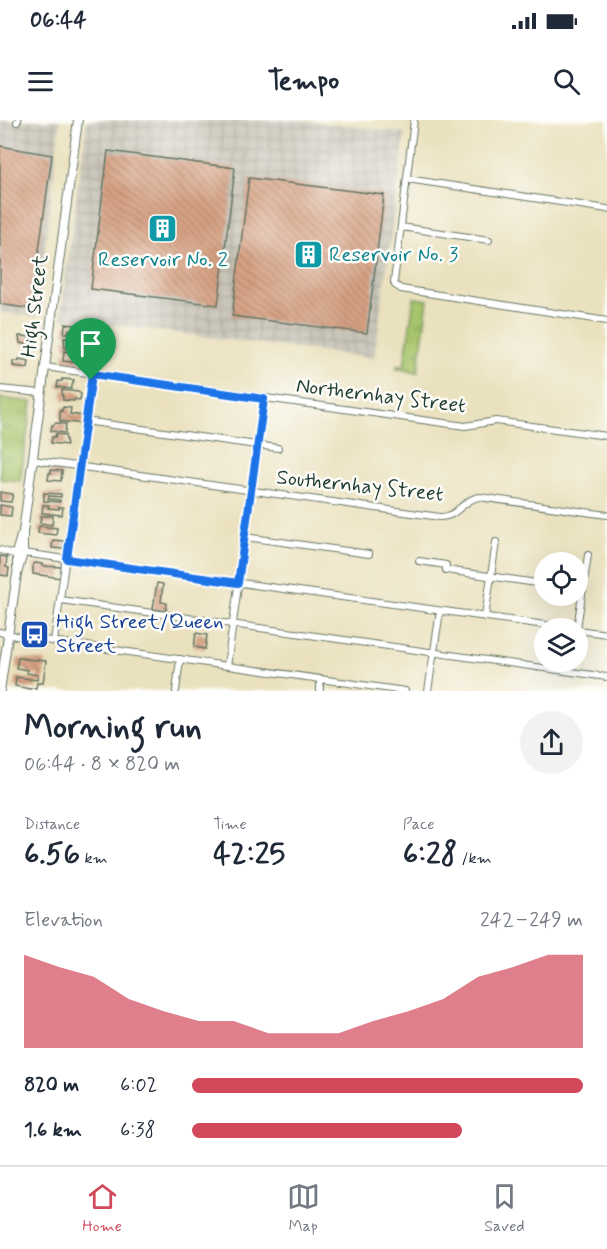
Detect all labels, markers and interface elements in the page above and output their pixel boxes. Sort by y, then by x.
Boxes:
text: 06:44 [30,7,87,35]
text: Tempo [268,64,339,99]
icon: menu [24,65,57,98]
icon: search [550,65,583,98]
building icon: Reservoir No. 2 [147,213,179,245]
building icon: Reservoir No. 3 [292,239,324,271]
place label: Reservoir No. 3 [329,241,459,269]
place label: Reservoir No. 2 [98,246,228,274]
street label: High Street [15,252,57,359]
pin [65,318,116,380]
icon: arrive [74,327,107,360]
street label: Northernhay Street [294,372,468,420]
street label: Southernhay Street [275,463,445,509]
map controls [534,552,588,672]
button: locate [534,552,588,606]
place label: High Street/Queen Street [56,608,224,660]
bus stop icon: High Street/Queen Street [19,618,51,650]
button: layers [534,618,588,672]
text: Morning run [24,706,202,750]
button: share [520,711,583,774]
text: 06:44 · 8 × 820 m [24,751,180,778]
text: Distance [24,814,80,835]
text: Time [213,814,247,835]
text: Pace [403,814,435,835]
text: 6.56 [24,835,80,874]
text: 42:25 [213,835,285,874]
text: 6:28 [403,835,457,874]
text: km [80,848,108,869]
text: /km [457,848,492,869]
text: Elevation [24,907,103,934]
text: 242–249 m [480,907,583,934]
text: 820 m [24,1072,79,1099]
text: 6:02 [120,1072,157,1099]
text: 1.6 km [24,1117,82,1144]
text: 6:38 [120,1117,156,1144]
tab: Home [82,1180,122,1237]
tab: Map [287,1180,320,1237]
tab: Saved [484,1180,525,1237]

